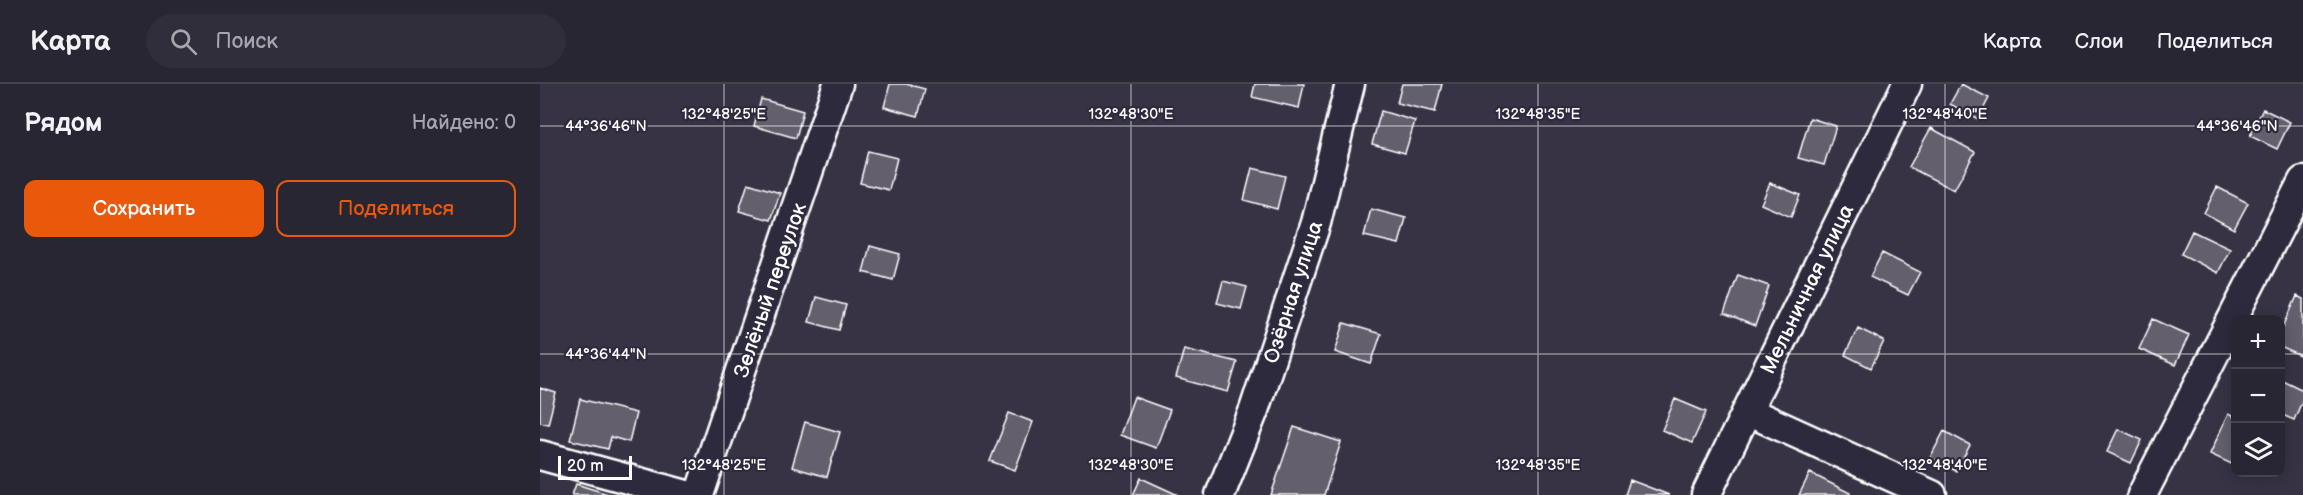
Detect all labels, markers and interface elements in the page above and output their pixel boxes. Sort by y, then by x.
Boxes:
search box [146,14,566,68]
text: Карта [30,25,110,58]
icon: search [167,25,200,58]
text: Поиск [215,28,278,55]
text: Карта [1983,29,2042,54]
text: Слои [2075,29,2124,54]
text: Поделиться [2157,29,2273,54]
text: 132°48'25"E [682,105,766,124]
text: 132°48'30"E [1088,105,1174,124]
text: 132°48'35"E [1496,105,1581,124]
text: 132°48'40"E [1902,105,1988,124]
text: Рядом [24,108,102,139]
text: Найдено: 0 [412,111,516,135]
text: 44°36'46"N [565,117,647,136]
text: 44°36'46"N [2196,117,2278,136]
button: Сохранить [24,180,264,237]
button: Поделиться [276,180,516,237]
street label: Зелёный переулок [729,199,812,381]
street label: Мельничная улица [1755,200,1860,378]
street label: Озёрная улица [1259,217,1328,367]
map controls [2231,315,2285,477]
button: + [2231,315,2285,369]
text: 44°36'44"N [565,345,647,364]
button: − [2231,369,2285,423]
button: layers [2231,423,2285,477]
scale bar [558,453,632,480]
text: 132°48'25"E [682,456,766,475]
text: 132°48'30"E [1088,456,1174,475]
text: 132°48'35"E [1496,456,1581,475]
text: 132°48'40"E [1902,456,1988,475]
text: 20 m [567,457,603,476]

